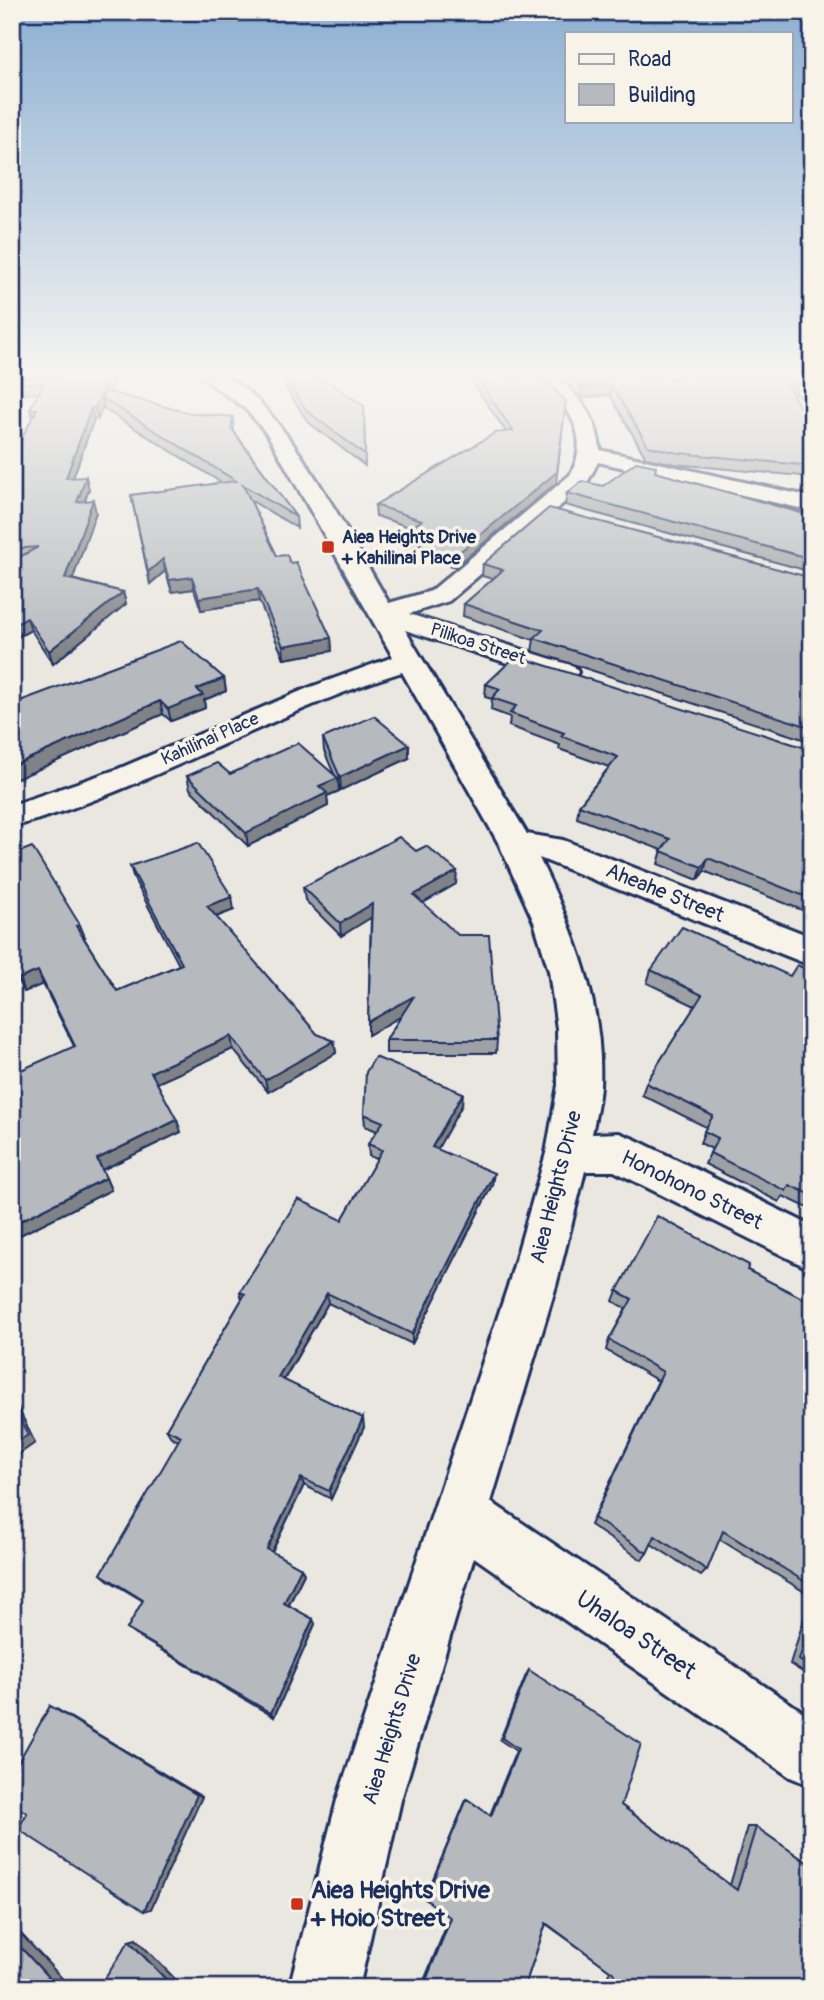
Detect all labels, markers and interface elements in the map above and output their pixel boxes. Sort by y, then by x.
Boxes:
legend [565,32,792,122]
text: Road [628,46,672,73]
text: Building [628,82,695,109]
place label: Aiea Heights Drive + Kahilinai Place [341,526,477,570]
marker: Aiea Heights Drive + Kahilinai Place [320,539,336,555]
street label: Pilikoa Street [427,618,529,670]
street label: Kahilinai Place [158,707,263,771]
street label: Aheahe Street [602,857,729,929]
street label: Aiea Heights Drive [524,1107,588,1266]
street label: Honohono Street [617,1144,768,1236]
street label: Uhaloa Street [571,1584,702,1686]
street label: Aiea Heights Drive [356,1650,428,1808]
place label: Aiea Heights Drive + Hoio Street [310,1876,491,1933]
marker: Aiea Heights Drive + Hoio Street [289,1896,305,1912]

